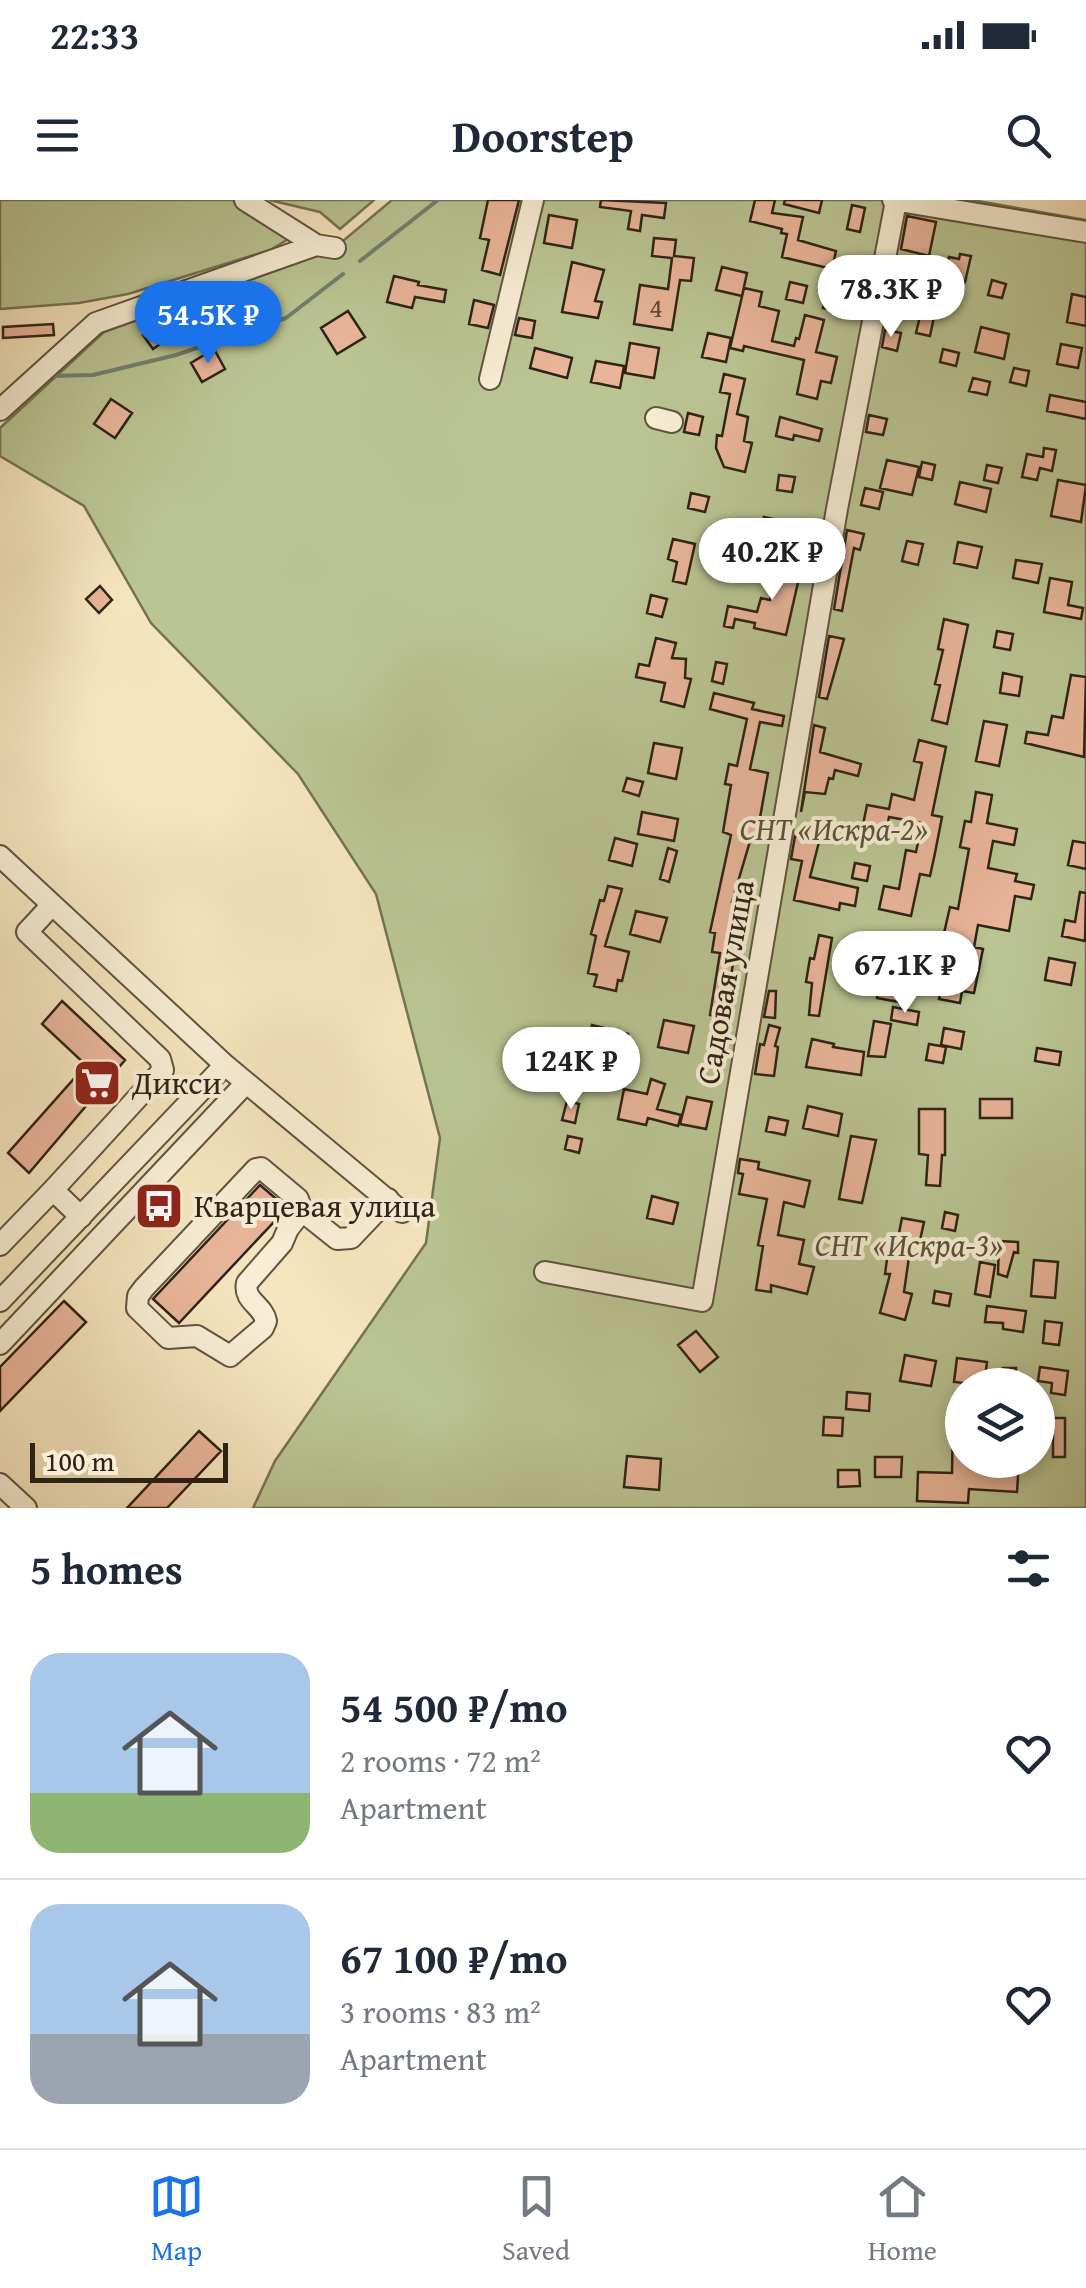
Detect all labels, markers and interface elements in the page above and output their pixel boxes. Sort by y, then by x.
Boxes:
text: 22:33 [50,7,140,63]
text: Doorstep [452,103,634,168]
icon: menu [30,108,85,163]
icon: search [1001,108,1056,163]
pin: 78.3K ₽ [799,255,983,340]
text: 78.3K ₽ [840,264,942,311]
pin: 54.5K ₽ [116,281,300,366]
house number: 4 [649,286,663,327]
text: 54.5K ₽ [157,290,259,337]
pin: 40.2K ₽ [680,518,864,603]
text: 40.2K ₽ [721,527,823,574]
park label: СНТ «Искра-2» [740,805,928,852]
street label: Садовая улица [683,875,766,1088]
pin: 67.1K ₽ [813,931,997,1016]
text: 67.1K ₽ [854,940,956,987]
pin: 124K ₽ [490,1027,652,1112]
text: 124K ₽ [524,1036,618,1083]
supermarket icon: Дикси [71,1057,123,1109]
place label: Дикси [131,1059,221,1106]
bus stop icon: Кварцевая улица [133,1180,185,1232]
place label: Кварцевая улица [194,1182,436,1229]
park label: СНТ «Искра-3» [815,1221,1003,1268]
map controls [945,1368,1055,1478]
button: layers [945,1368,1055,1478]
scale bar [30,1438,228,1482]
text: 100 m [45,1440,114,1481]
text: 5 homes [30,1538,183,1599]
icon: filters [1001,1541,1056,1596]
text: 54 500 ₽/mo [340,1676,568,1737]
icon: home [110,1693,230,1813]
icon: heart [1001,1726,1056,1781]
text: 2 rooms · 72 m² [340,1737,541,1784]
text: Apartment [340,1784,487,1831]
text: 67 100 ₽/mo [340,1927,568,1988]
icon: home [110,1944,230,2064]
icon: heart [1001,1977,1056,2032]
text: 3 rooms · 83 m² [340,1988,541,2035]
text: Apartment [340,2035,487,2082]
tab: Map [149,2169,204,2270]
tab: Saved [502,2169,570,2270]
tab: Home [868,2169,937,2270]

